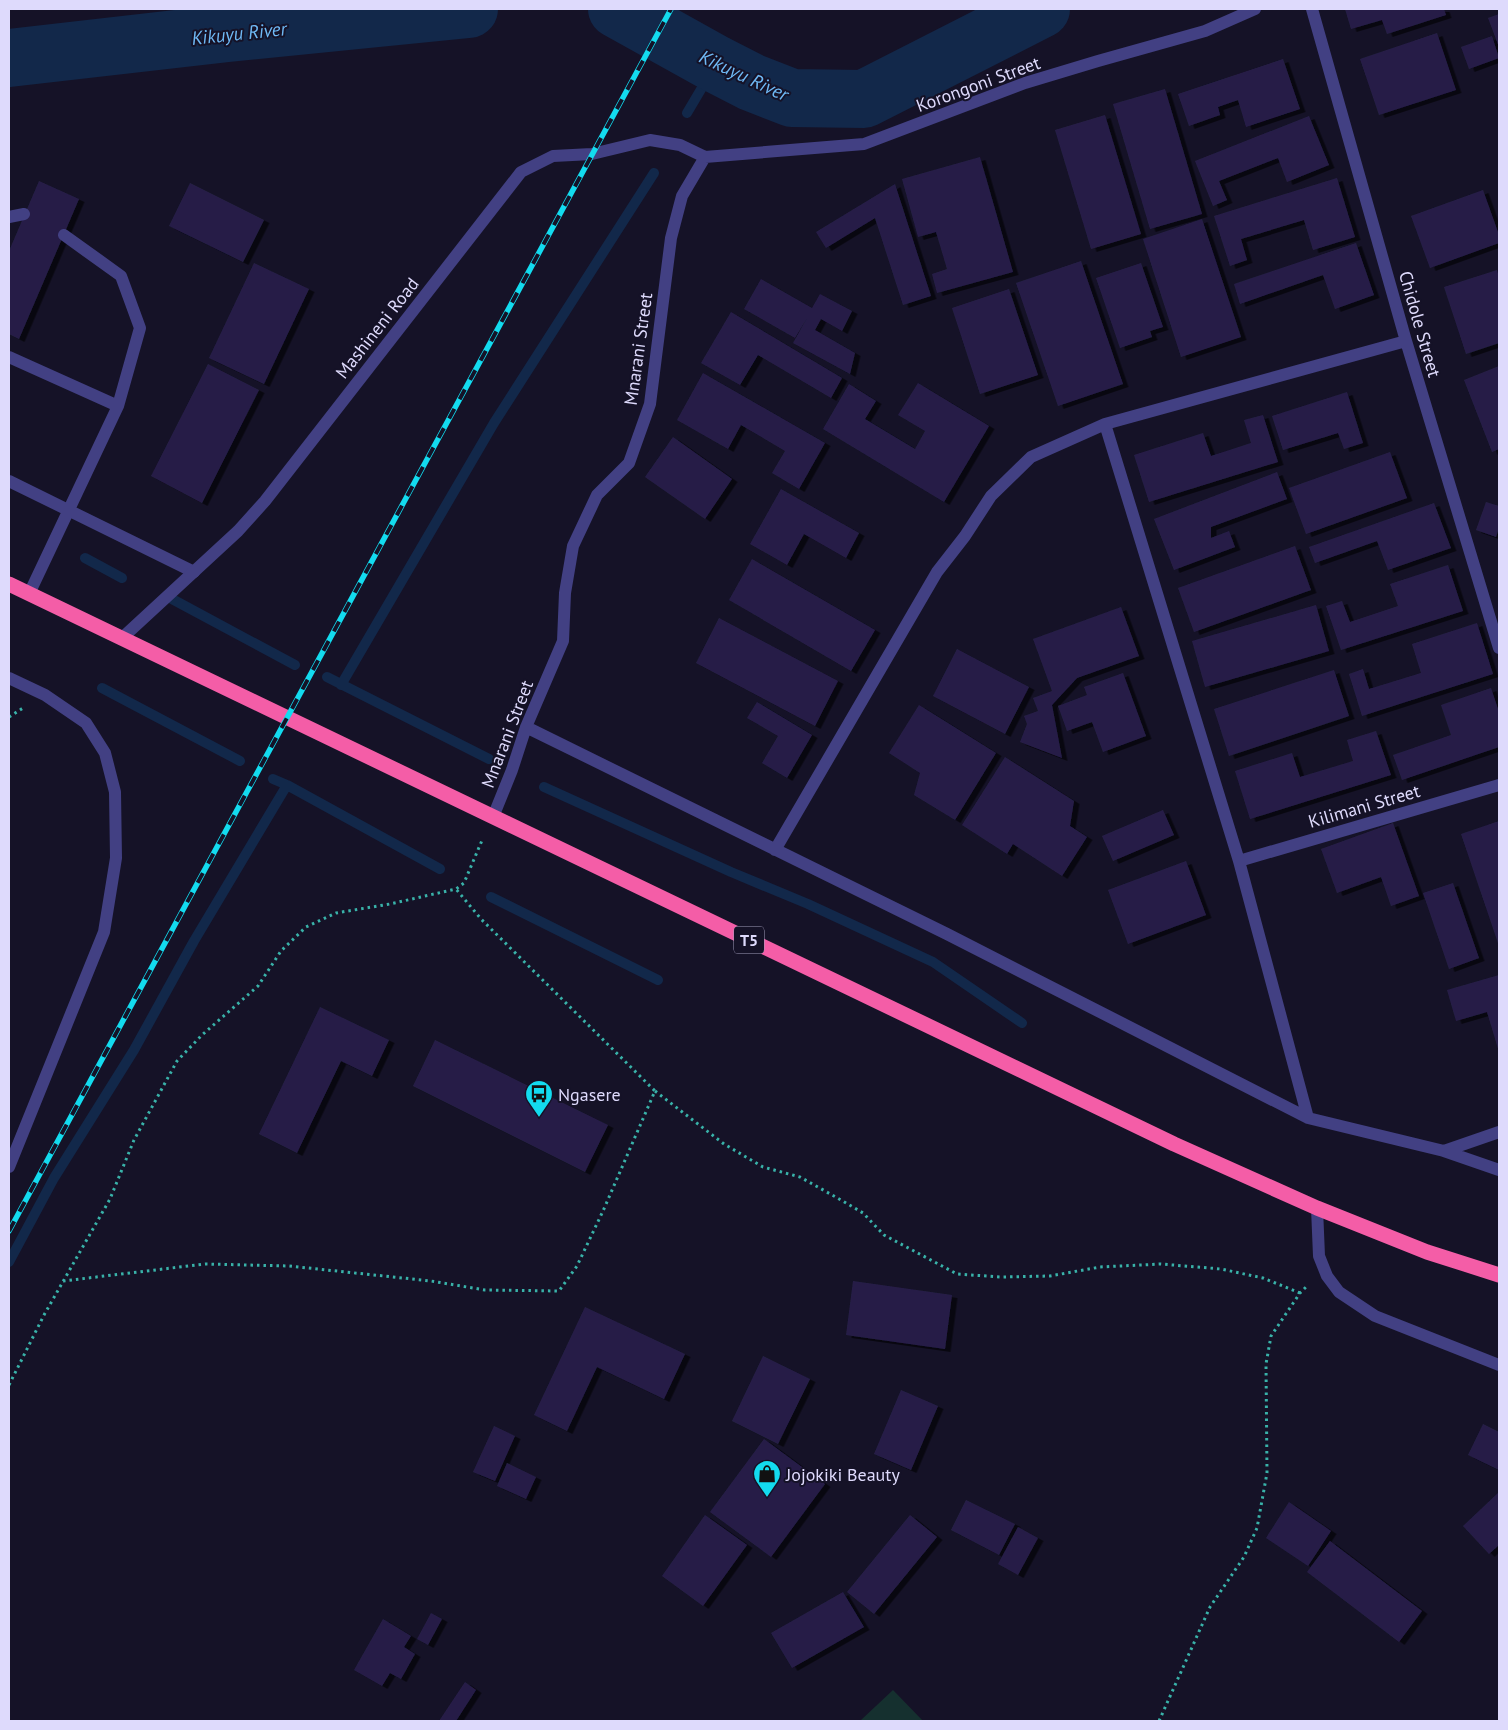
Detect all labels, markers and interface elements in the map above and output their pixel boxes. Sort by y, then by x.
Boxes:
water label: Kikuyu River [190,16,289,50]
water label: Kikuyu River [696,44,794,107]
street label: Korongoni Street [913,51,1043,117]
street label: Chidole Street [1394,268,1446,380]
street label: Mashineni Road [330,273,424,383]
street label: Mnarani Street [619,291,657,407]
street label: Mnarani Street [476,677,538,791]
street label: Kilimani Street [1306,779,1422,833]
road number: T5 [734,926,764,954]
bus stop icon: Ngasere [524,1079,554,1118]
place label: Ngasere [558,1083,621,1106]
shop icon: Jojokiki Beauty [752,1459,782,1498]
place label: Jojokiki Beauty [785,1463,900,1486]

